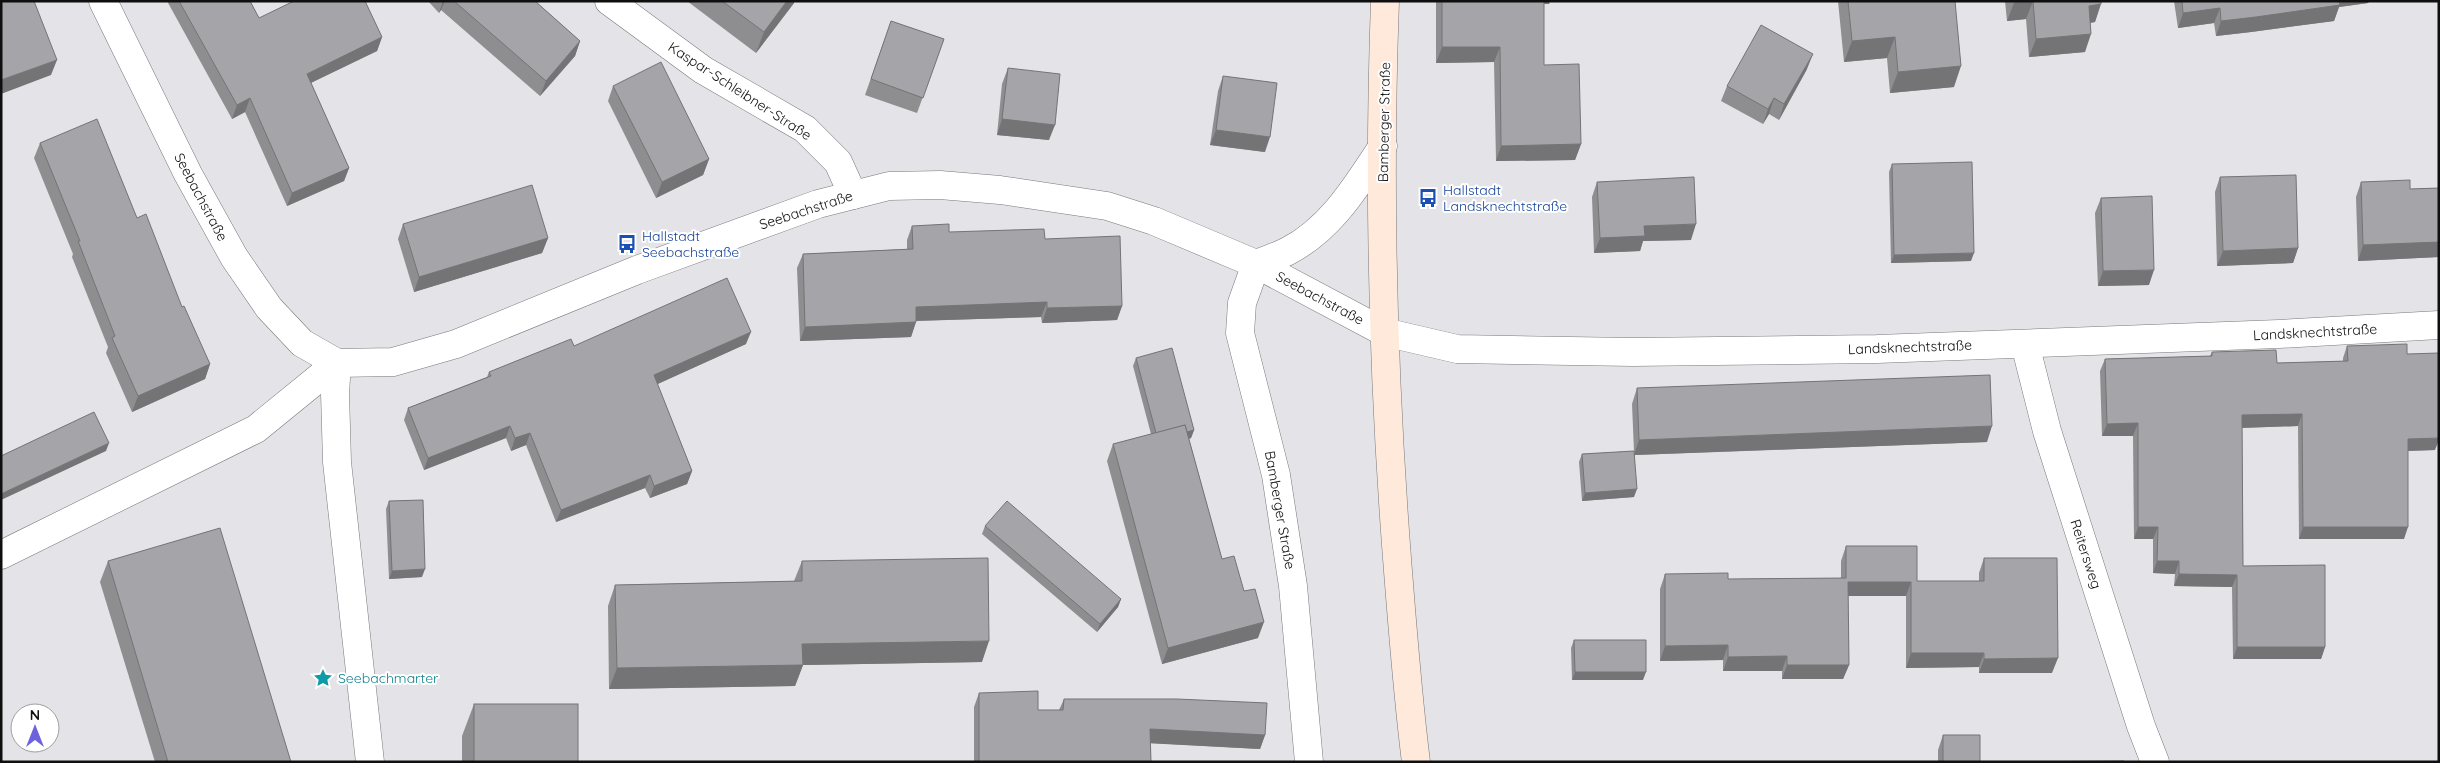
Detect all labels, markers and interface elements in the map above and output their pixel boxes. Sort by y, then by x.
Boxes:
street label: Kaspar-Schleibner-Straße [665,38,815,144]
street label: Bamberger Straße [1374,62,1394,182]
street label: Seebachstraße [170,150,232,244]
place label: Hallstadt Landsknechtstraße [1443,181,1567,215]
street label: Seebachstraße [757,186,855,234]
bus stop icon: Hallstadt Landsknechtstraße [1417,187,1439,209]
place label: Hallstadt Seebachstraße [642,227,739,261]
bus stop icon: Hallstadt Seebachstraße [616,233,638,255]
street label: Seebachstraße [1273,267,1367,329]
street label: Landsknechtstraße [2253,320,2378,344]
street label: Landsknechtstraße [1848,336,1972,358]
street label: Bamberger Straße [1261,449,1299,571]
street label: Reitersweg [2066,517,2106,591]
place icon: Seebachmarter [312,667,334,689]
place label: Seebachmarter [338,669,439,687]
north arrow [10,703,60,753]
text: N [30,706,40,724]

